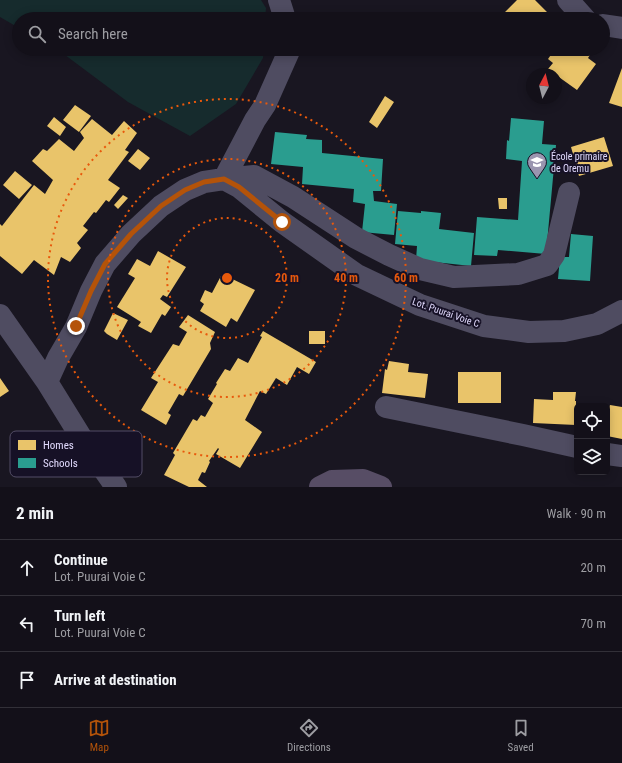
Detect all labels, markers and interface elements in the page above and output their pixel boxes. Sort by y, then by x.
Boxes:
search box [12,12,610,56]
icon: search [26,23,48,45]
text: Search here [58,25,128,43]
north arrow [526,68,562,104]
place label: École primaire de Oremu [551,150,608,174]
school or university icon: École primaire de Oremu [526,151,548,179]
route start [273,213,291,231]
centre of rings [220,271,234,285]
text: 20 m [275,271,299,285]
text: 40 m [334,271,358,285]
text: 60 m [394,271,418,285]
street label: Lot. Puurai Voie C [411,296,481,329]
route end [67,317,85,335]
map controls [574,403,610,475]
button: locate [574,403,610,439]
legend [10,431,142,477]
text: Homes [43,439,74,452]
button: layers [574,439,610,475]
text: Schools [43,457,78,470]
text: 2 min [16,503,54,523]
text: Walk · 90 m [546,506,606,521]
text: Continue [54,551,108,569]
icon: ahead [16,557,38,579]
text: 20 m [580,560,606,575]
text: Lot. Puurai Voie C [54,569,146,584]
text: Turn left [54,607,105,625]
icon: left [16,613,38,635]
text: 70 m [580,616,606,631]
text: Lot. Puurai Voie C [54,625,146,640]
icon: arrive [16,669,38,691]
text: Arrive at destination [54,671,177,689]
tab: Map [88,717,110,754]
tab: Directions [287,717,331,754]
tab: Saved [508,717,534,754]

